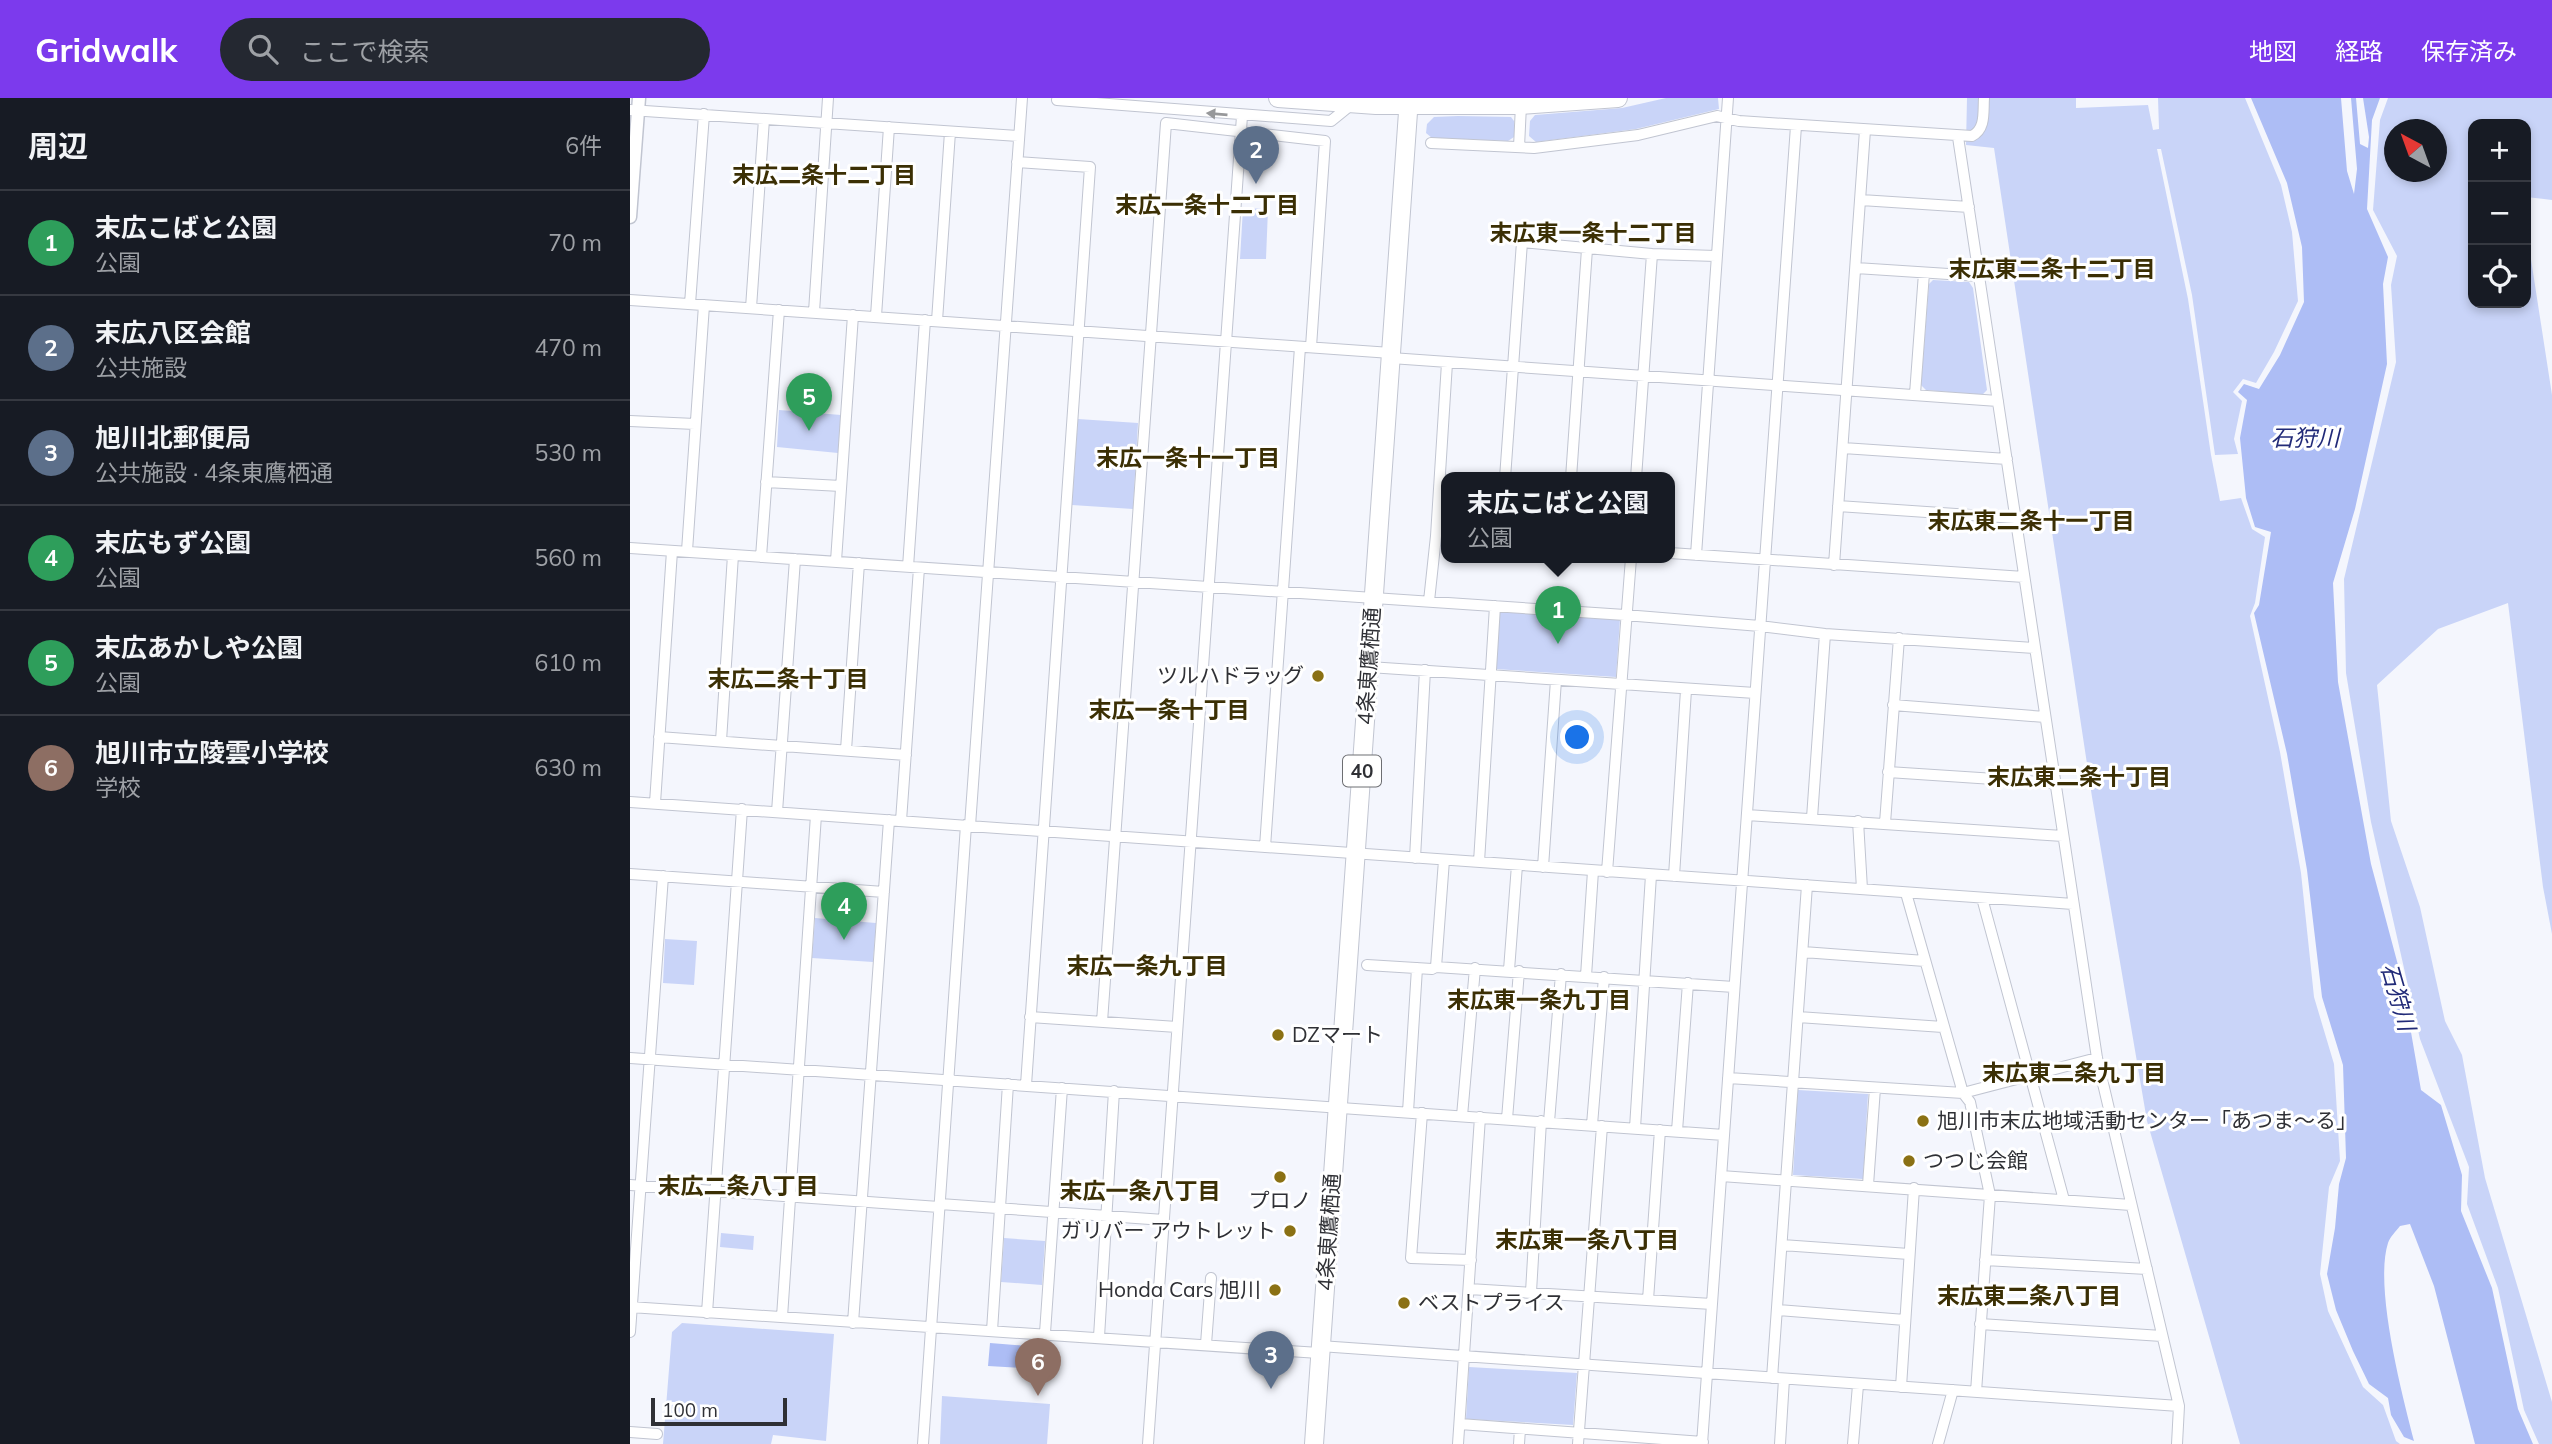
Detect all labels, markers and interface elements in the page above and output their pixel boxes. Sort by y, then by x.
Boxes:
search box [220,18,710,81]
text: Gridwalk [35,29,178,70]
icon: search [244,30,282,68]
text: ここで検索 [300,35,430,68]
text: 地図 [2249,36,2297,66]
text: 経路 [2335,36,2383,66]
text: 保存済み [2421,36,2517,66]
one-way arrow [1206,108,1228,119]
north arrow [2384,119,2447,182]
map controls [2468,119,2531,308]
button: + [2468,119,2531,182]
pin: 2 [1233,126,1279,184]
text: 周辺 [28,127,88,165]
text: 6件 [565,131,602,160]
district label: 末広二条十二丁目 [732,160,916,189]
button: − [2468,182,2531,245]
district label: 末広一条十二丁目 [1115,190,1299,219]
text: 末広こばと公園 [95,211,277,244]
district label: 末広東一条十二丁目 [1490,218,1697,247]
text: 1 [44,228,58,257]
text: 70 m [548,228,602,257]
button: locate [2468,245,2531,308]
text: 公園 [95,248,141,277]
district label: 末広東二条十二丁目 [1949,254,2156,283]
text: 末広八区会館 [95,316,251,349]
text: 2 [44,333,58,362]
text: 470 m [534,333,602,362]
text: 公共施設 [95,353,187,382]
pin: 5 [786,373,832,431]
text: 旭川北郵便局 [95,421,251,454]
water label: 石狩川 [2271,423,2343,452]
text: 3 [44,438,58,467]
text: 530 m [534,438,602,467]
district label: 末広一条十一丁目 [1096,443,1280,472]
text: 公共施設 · 4条東鷹栖通 [95,458,333,487]
popup [1441,472,1675,563]
text: 末広こばと公園 [1467,486,1649,519]
district label: 末広東二条十一丁目 [1928,506,2135,535]
text: 公園 [1467,523,1513,552]
text: 末広もず公園 [95,526,251,559]
text: 4 [44,543,58,572]
text: 560 m [534,543,602,572]
text: 公園 [95,563,141,592]
pin: 1 [1535,586,1581,644]
street label: 4条東鷹栖通 [1351,606,1385,725]
text: 末広あかしや公園 [95,631,303,664]
text: 5 [44,648,58,677]
text: 610 m [534,648,602,677]
place label: ツルハドラッグ [1157,662,1304,688]
district label: 末広二条十丁目 [708,664,869,693]
text: 公園 [95,668,141,697]
marker: ツルハドラッグ [1310,668,1326,684]
district label: 末広一条十丁目 [1089,695,1250,724]
your location [1560,720,1594,754]
text: 旭川市立陵雲小学校 [95,736,329,769]
text: 6 [44,753,58,782]
text: 630 m [534,753,602,782]
road number: 40 [1343,756,1381,786]
district label: 末広東二条十丁目 [1987,762,2171,791]
text: 学校 [95,773,141,802]
pin: 4 [821,882,867,940]
district label: 末広一条九丁目 [1067,951,1228,980]
water label: 石狩川 [2375,960,2423,1037]
district label: 末広東一条九丁目 [1447,985,1631,1014]
place label: DZマート [1292,1021,1383,1047]
marker: DZマート [1270,1027,1286,1043]
district label: 末広東二条九丁目 [1982,1058,2166,1087]
place label: 旭川市末広地域活動センター「あつま〜る」 [1937,1107,2357,1133]
marker: 旭川市末広地域活動センター「あつま〜る」 [1915,1113,1931,1129]
place label: つつじ会館 [1923,1147,2028,1173]
marker: つつじ会館 [1901,1153,1917,1169]
marker: プロノ [1272,1169,1288,1185]
district label: 末広二条八丁目 [658,1171,819,1200]
street label: 4条東鷹栖通 [1311,1172,1345,1291]
district label: 末広一条八丁目 [1060,1176,1221,1205]
place label: プロノ [1249,1187,1312,1213]
place label: ガリバー アウトレット [1061,1217,1276,1243]
marker: ガリバー アウトレット [1282,1223,1298,1239]
district label: 末広東一条八丁目 [1495,1225,1679,1254]
place label: Honda Cars 旭川 [1098,1276,1261,1302]
district label: 末広東二条八丁目 [1937,1281,2121,1310]
marker: Honda Cars 旭川 [1267,1282,1283,1298]
place label: ベストプライス [1418,1289,1565,1315]
marker: ベストプライス [1396,1295,1412,1311]
pin: 3 [1248,1331,1294,1389]
pin: 6 [1015,1338,1061,1396]
scale bar [651,1395,788,1427]
text: 100 m [662,1398,718,1422]

